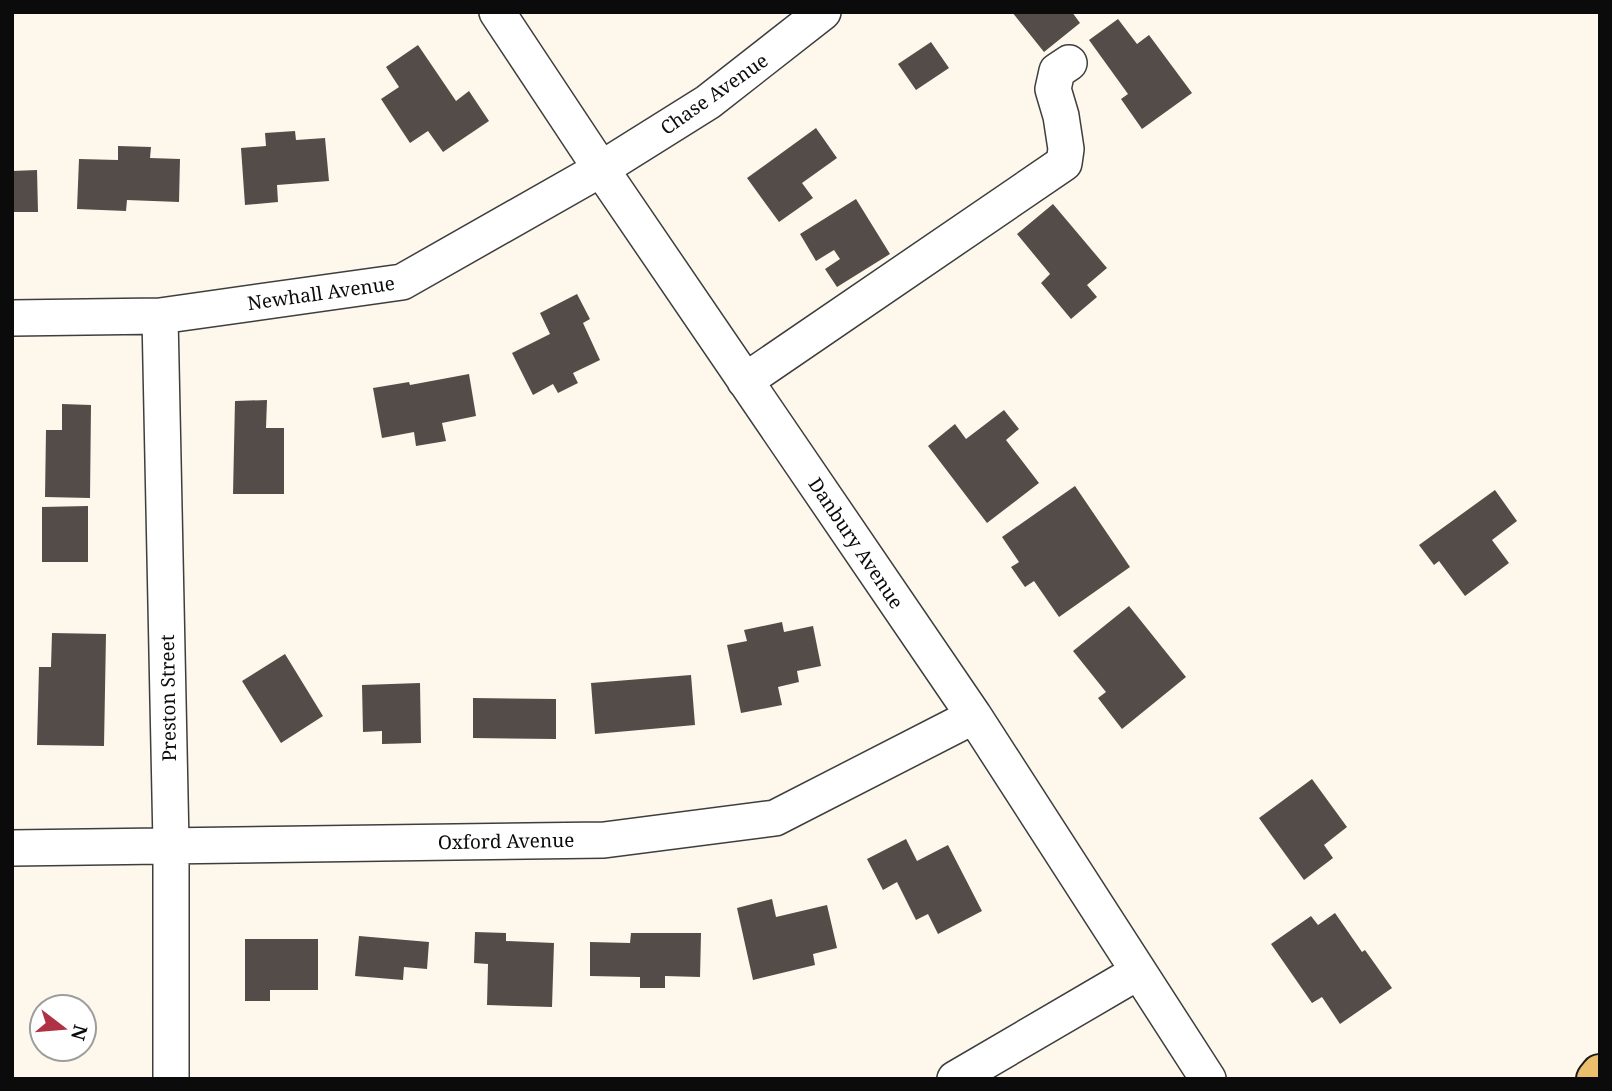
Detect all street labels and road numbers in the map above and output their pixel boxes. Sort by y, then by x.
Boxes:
street label: Chase Avenue [655,47,773,141]
street label: Newhall Avenue [246,270,396,316]
street label: Danbury Avenue [802,472,910,614]
street label: Preston Street [154,634,182,762]
street label: Oxford Avenue [438,827,574,855]

